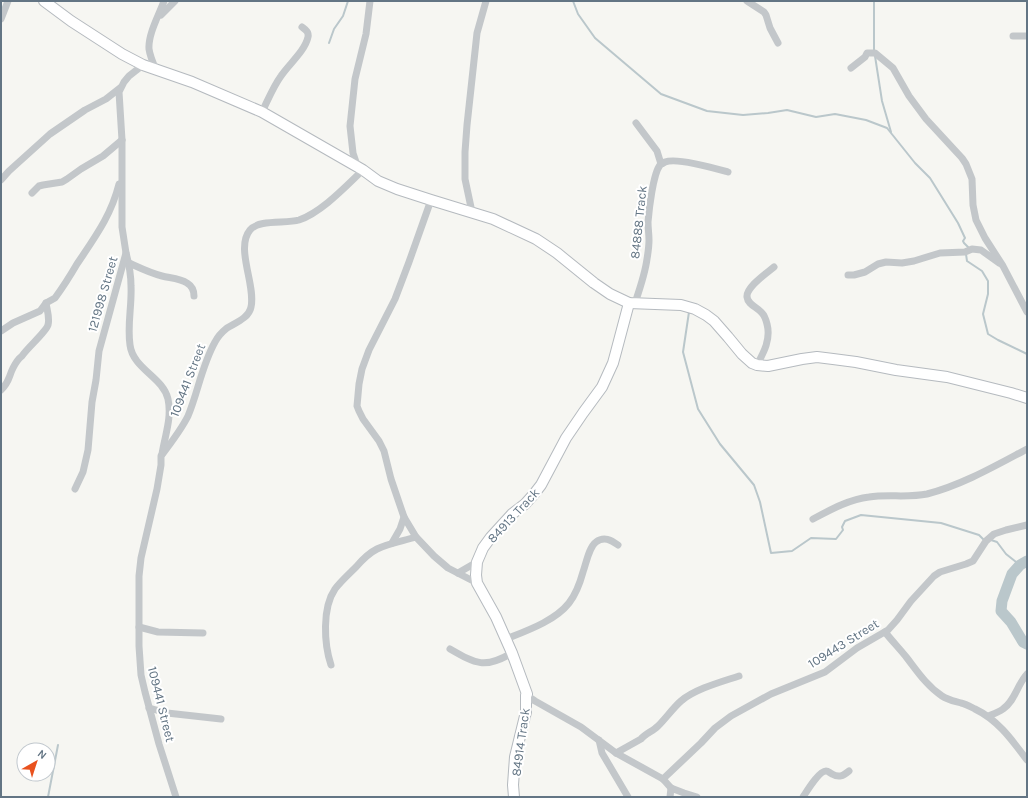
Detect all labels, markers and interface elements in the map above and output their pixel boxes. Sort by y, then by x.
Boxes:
street label: 84888 Track [627,185,650,260]
street label: 121998 Street [85,254,120,334]
street label: 109441 Street [167,341,208,419]
street label: 84913 Track [484,485,542,546]
street label: 109443 Street [805,616,881,671]
street label: 109441 Street [145,665,178,743]
street label: 84914 Track [508,707,533,777]
north arrow [16,742,56,782]
text: N [35,747,49,762]

